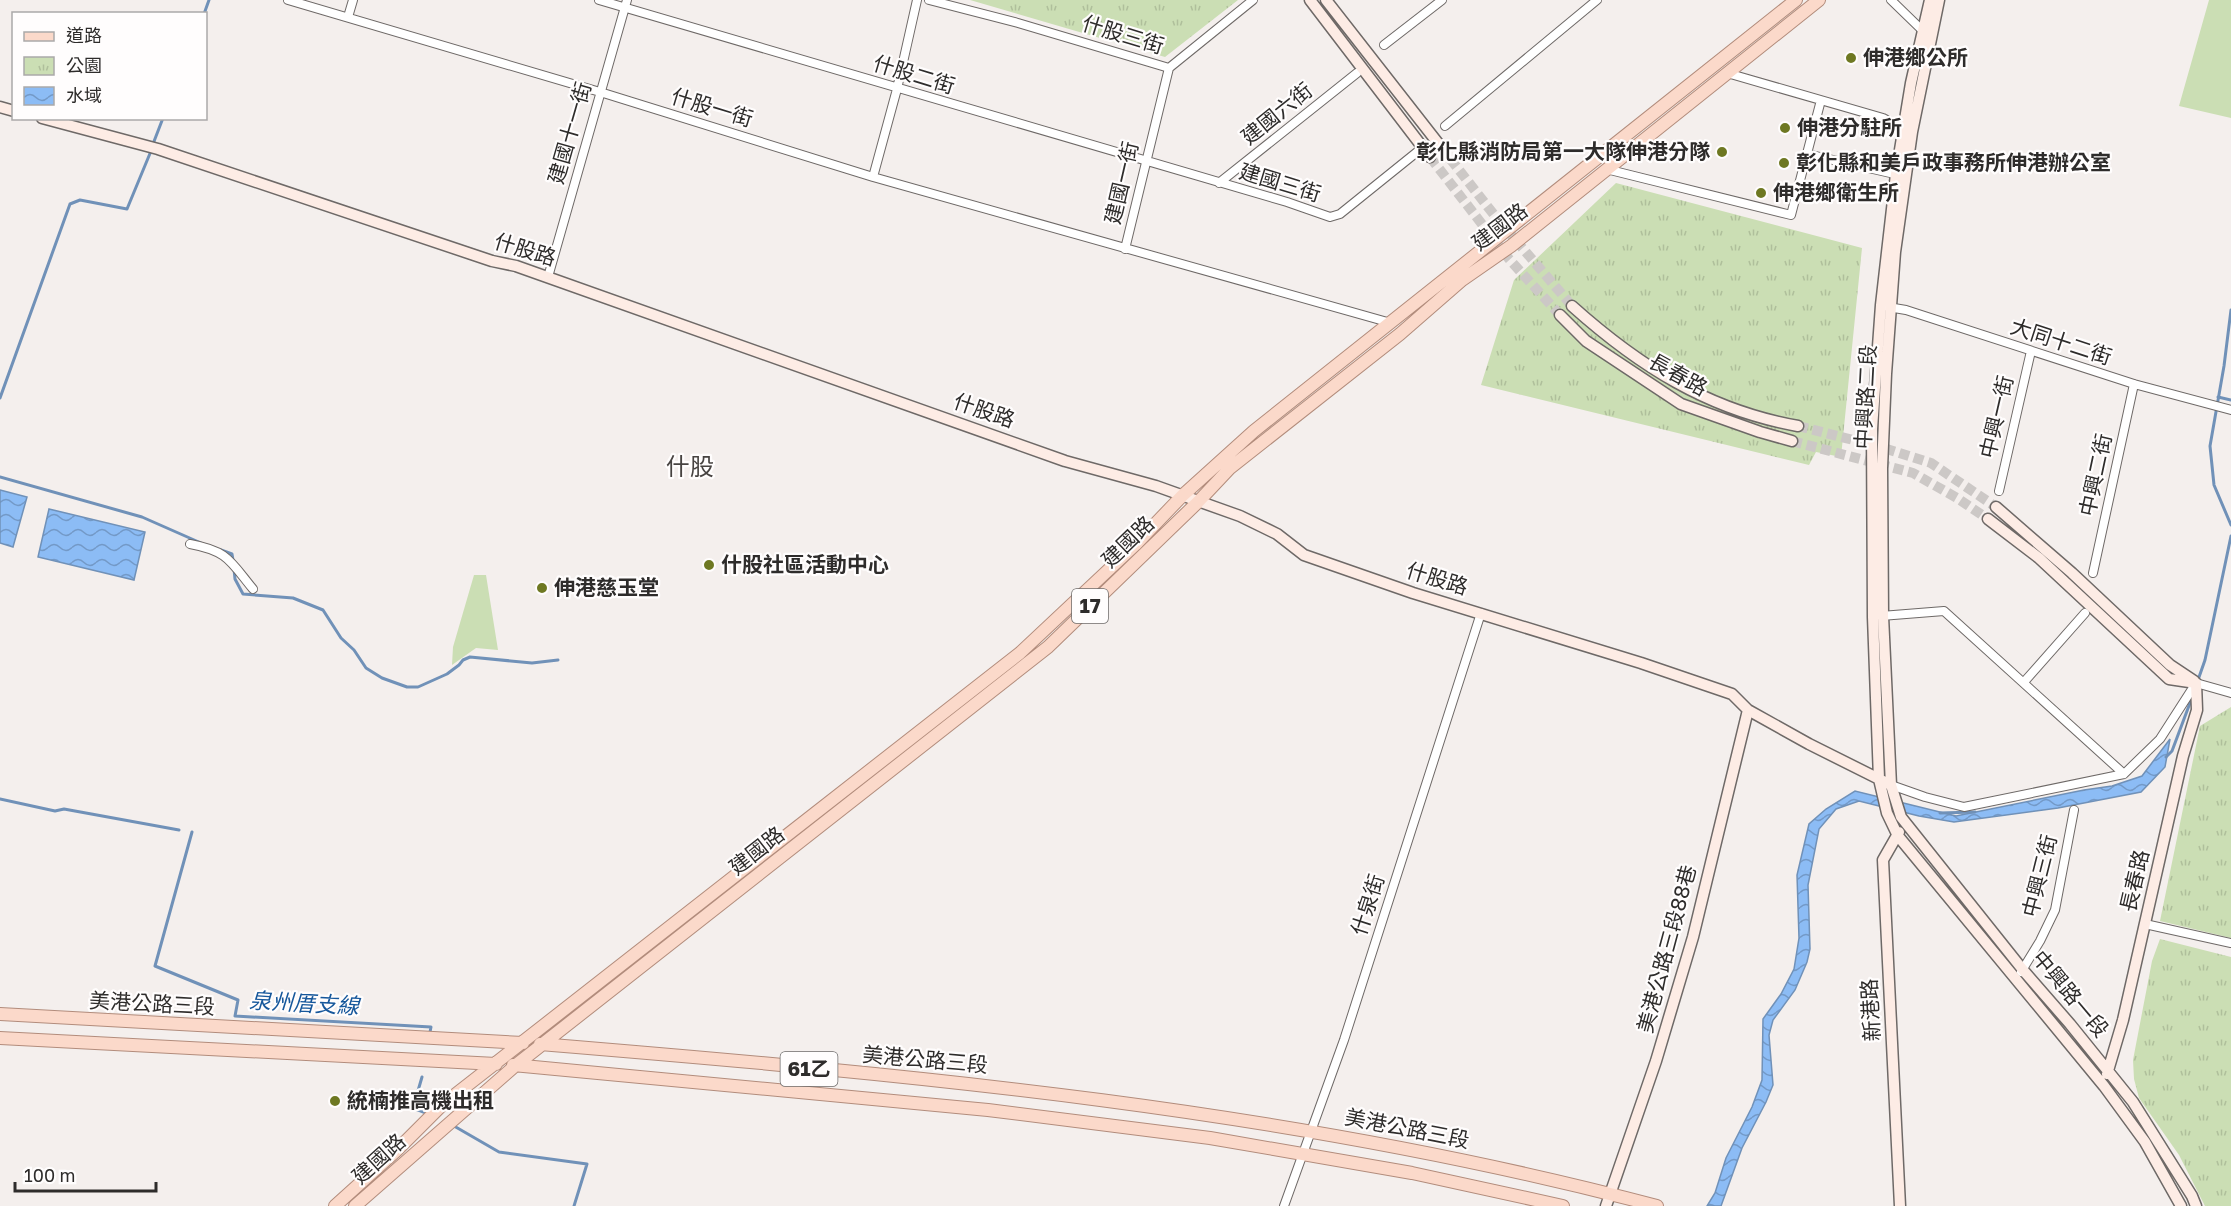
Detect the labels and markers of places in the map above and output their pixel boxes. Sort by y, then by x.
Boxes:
place label: 伸港鄉公所 [1863,44,1968,70]
marker: 伸港鄉公所 [1844,51,1858,65]
place label: 伸港分駐所 [1797,114,1902,140]
marker: 伸港分駐所 [1778,121,1792,135]
place label: 彰化縣消防局第一大隊伸港分隊 [1416,138,1711,164]
marker: 彰化縣消防局第一大隊伸港分隊 [1715,145,1729,159]
place label: 彰化縣和美戶政事務所伸港辦公室 [1796,149,2111,175]
marker: 彰化縣和美戶政事務所伸港辦公室 [1777,156,1791,170]
place label: 伸港鄉衛生所 [1773,179,1899,205]
marker: 伸港鄉衛生所 [1754,186,1768,200]
place label: 什股社區活動中心 [721,551,889,577]
marker: 什股社區活動中心 [702,558,716,572]
place label: 伸港慈玉堂 [554,574,659,600]
marker: 伸港慈玉堂 [535,581,549,595]
place label: 統楠推高機出租 [347,1087,494,1113]
marker: 統楠推高機出租 [328,1094,342,1108]

